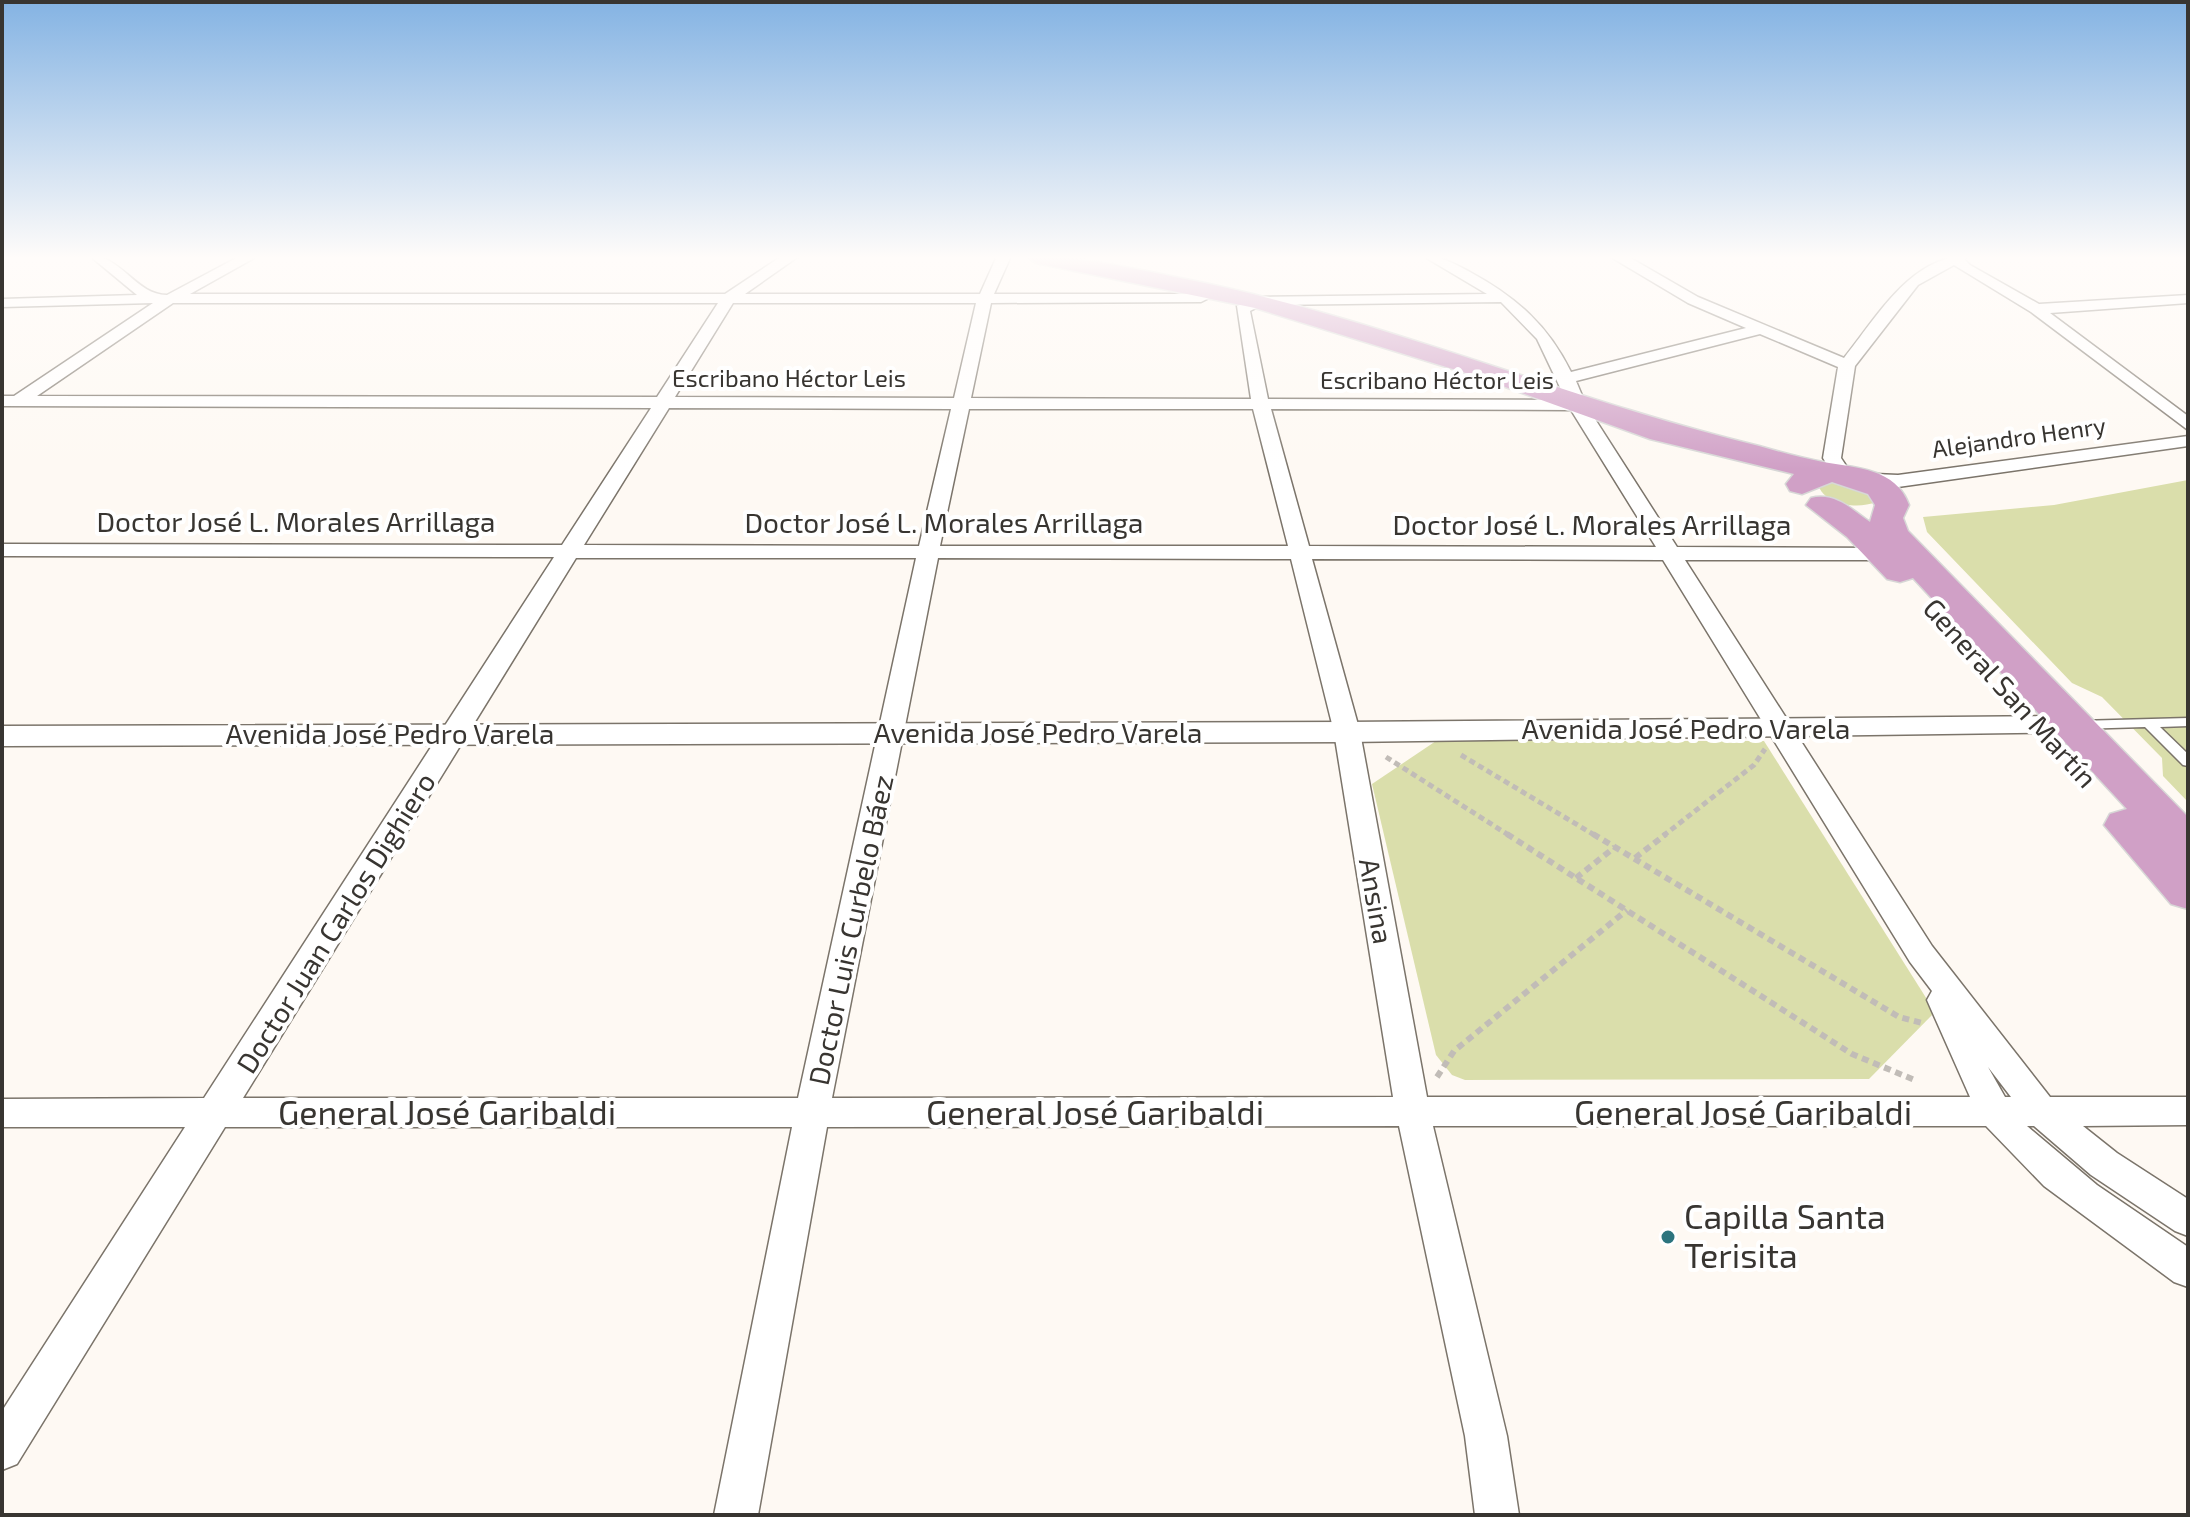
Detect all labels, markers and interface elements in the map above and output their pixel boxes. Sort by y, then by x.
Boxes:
street label: Escribano Héctor Leis [672,363,906,392]
street label: Escribano Héctor Leis [1320,365,1554,394]
street label: Alejandro Henry [1930,410,2108,463]
street label: Doctor José L. Morales Arrillaga [97,504,495,538]
street label: Doctor José L. Morales Arrillaga [745,505,1143,539]
street label: Doctor José L. Morales Arrillaga [1393,507,1791,541]
street label: General San Martín [1917,591,2105,794]
street label: Avenida José Pedro Varela [1522,711,1850,745]
street label: Avenida José Pedro Varela [874,715,1202,749]
street label: Avenida José Pedro Varela [226,716,554,750]
street label: Doctor Juan Carlos Dighiero [229,766,442,1079]
street label: Doctor Luis Curbelo Báez [801,772,900,1088]
street label: Ansina [1353,855,1401,946]
street label: General José Garibaldi [278,1091,616,1132]
street label: General José Garibaldi [926,1091,1264,1132]
street label: General José Garibaldi [1574,1091,1912,1132]
place label: Capilla Santa Terisita [1684,1195,1886,1275]
marker: Capilla Santa Terisita [1659,1228,1677,1246]

